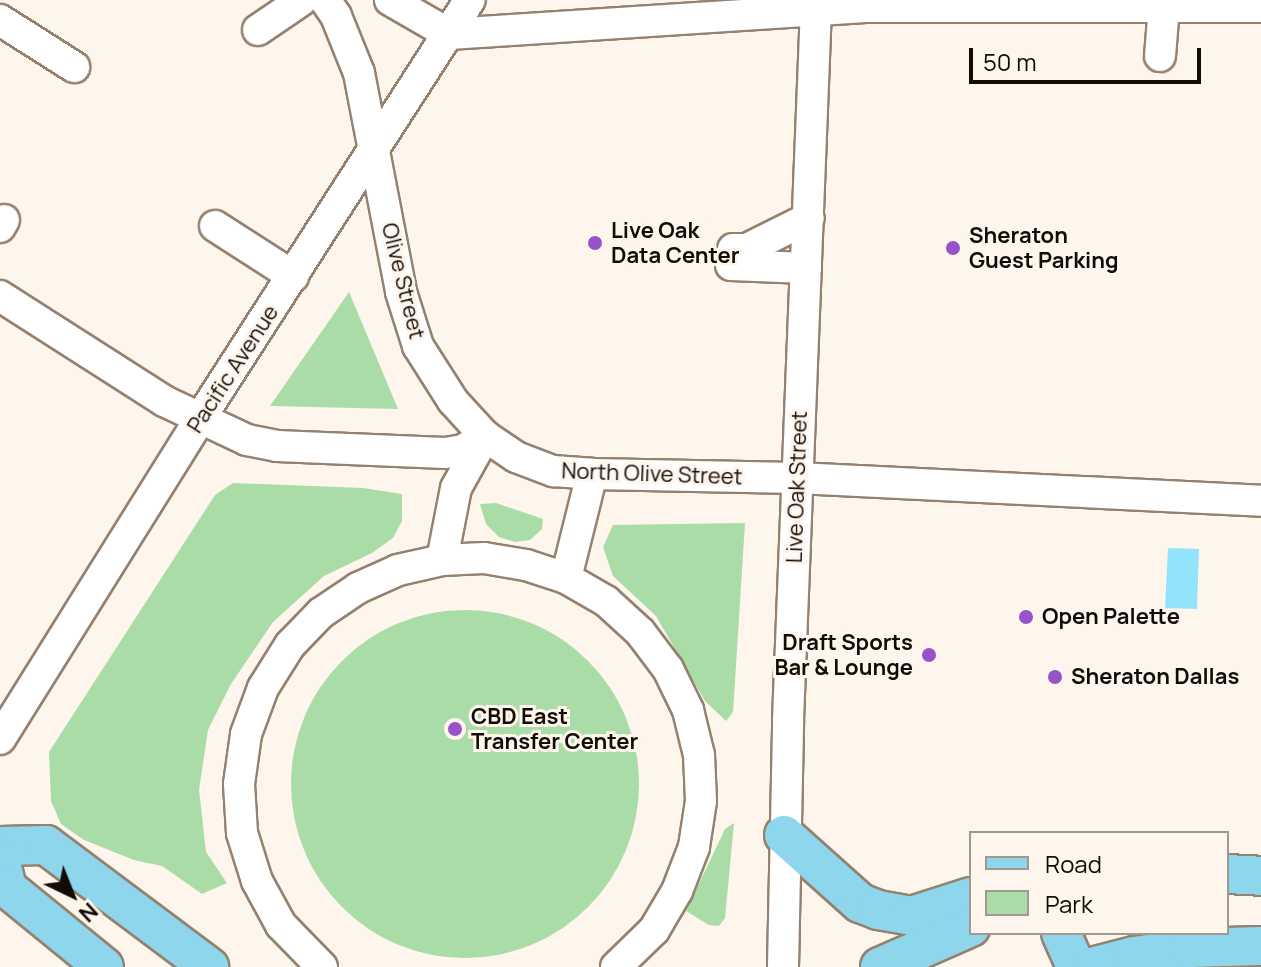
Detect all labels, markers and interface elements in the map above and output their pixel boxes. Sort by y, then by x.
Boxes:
scale bar [973,32,1205,82]
text: 50 m [983,45,1037,78]
place label: Live Oak Data Center [611,217,740,268]
street label: Olive Street [376,220,430,342]
place label: Sheraton Guest Parking [969,222,1118,274]
marker: Live Oak Data Center [586,234,604,252]
marker: Sheraton Guest Parking [944,239,962,257]
street label: Pacific Avenue [182,300,284,438]
street label: Live Oak Street [781,410,813,564]
street label: North Olive Street [561,458,743,490]
place label: Open Palette [1042,604,1180,630]
marker: Open Palette [1017,608,1035,626]
place label: Draft Sports Bar & Lounge [775,629,913,680]
marker: Draft Sports Bar & Lounge [920,646,938,664]
place label: Sheraton Dallas [1071,664,1239,690]
marker: Sheraton Dallas [1046,668,1064,686]
place label: CBD East Transfer Center [471,703,638,754]
marker: CBD East Transfer Center [446,720,464,738]
legend [969,831,1229,935]
text: Road [1045,847,1102,880]
north arrow [32,855,112,935]
text: Park [1045,887,1093,920]
text: N [72,896,104,929]

